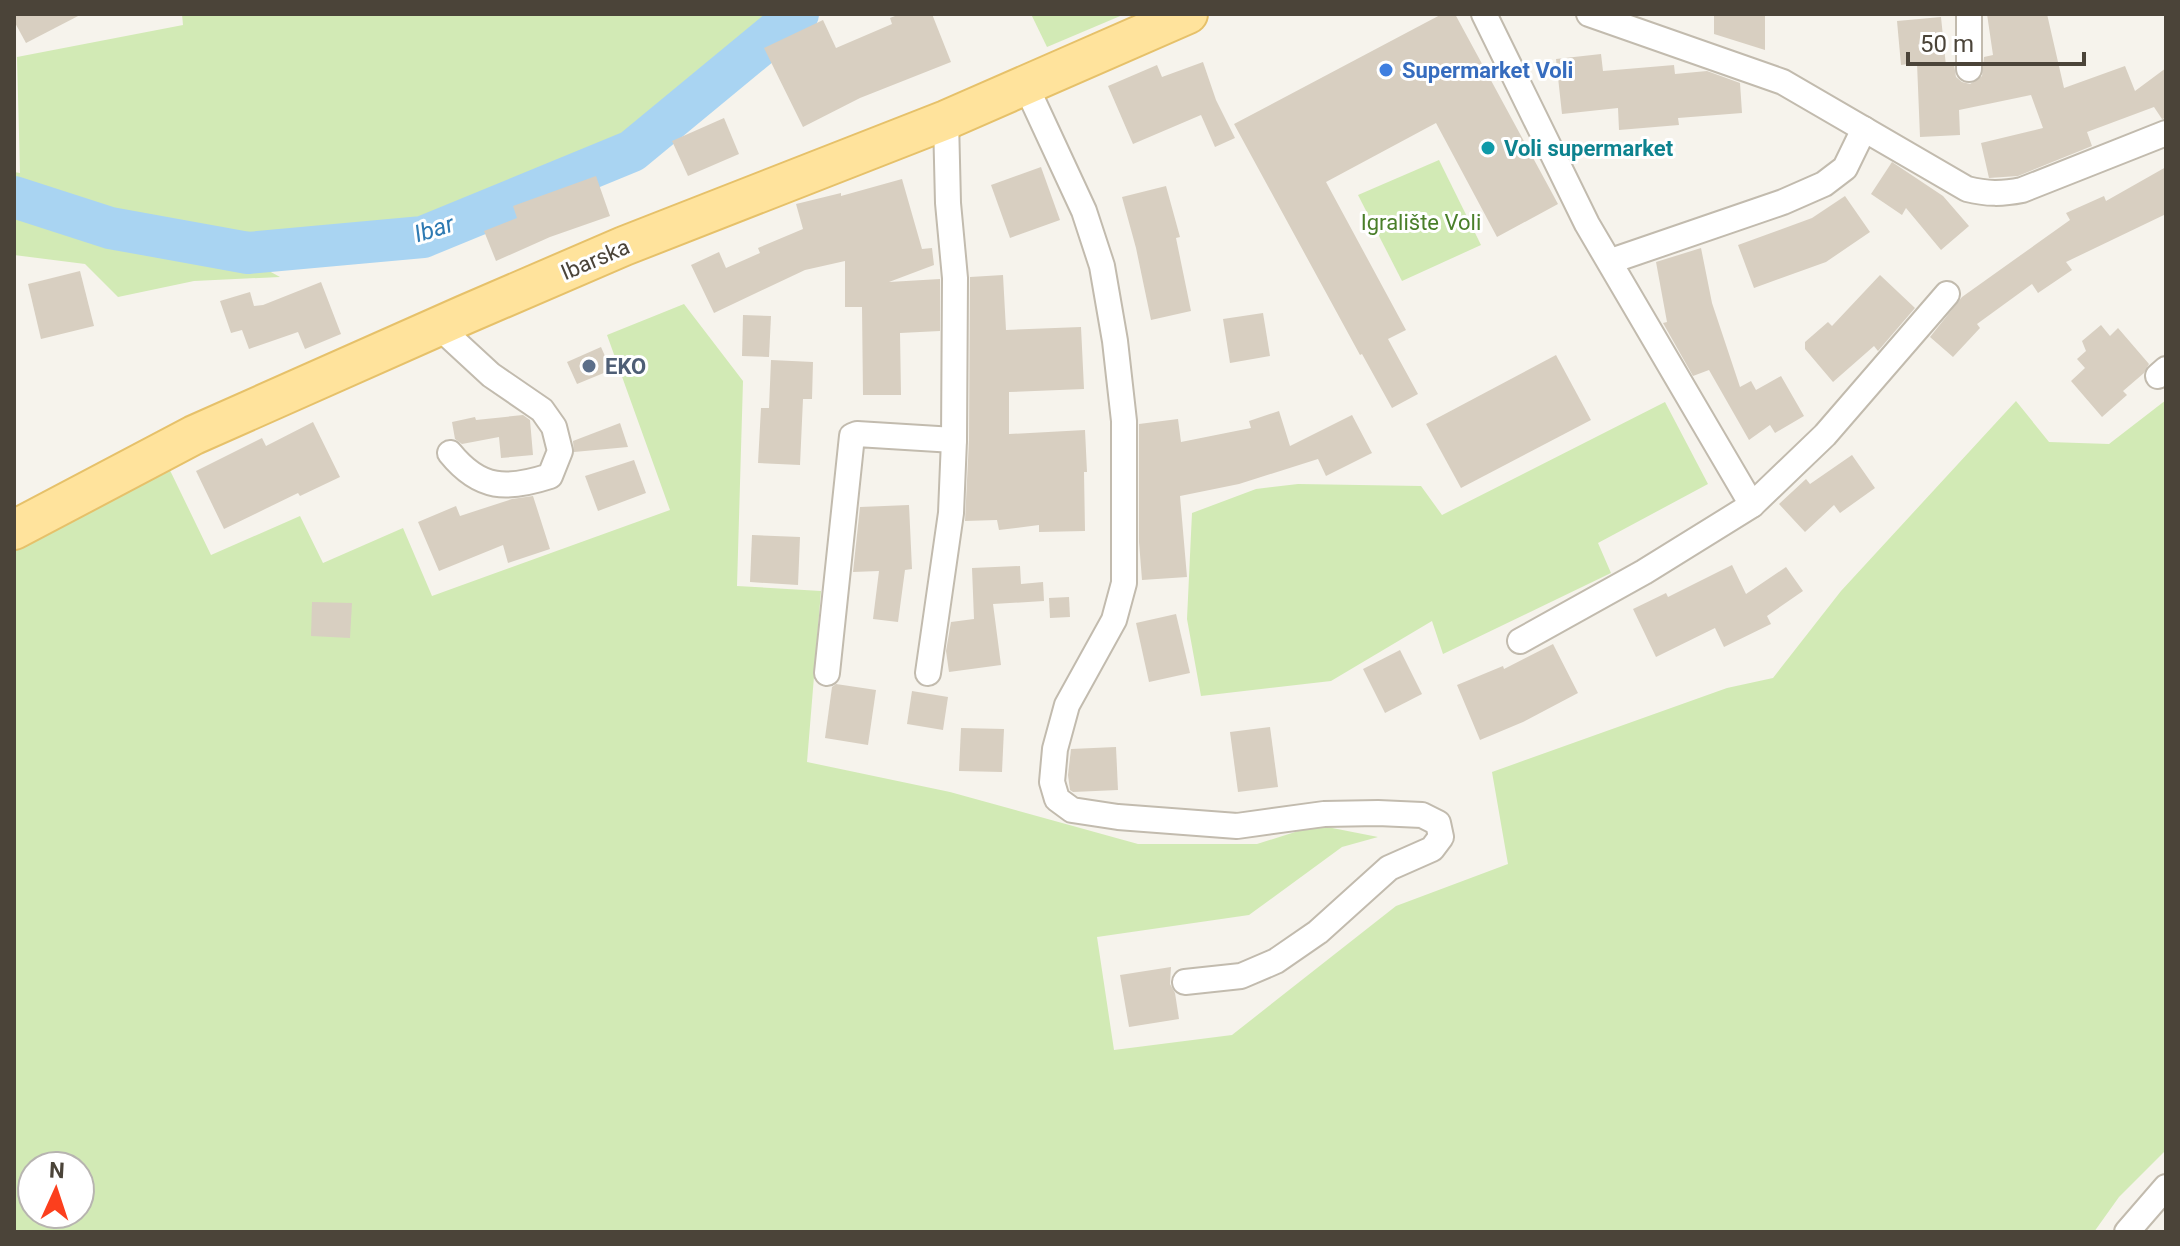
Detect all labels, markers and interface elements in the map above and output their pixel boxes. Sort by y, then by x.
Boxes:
scale bar [1908,16,2084,66]
text: 50 m [1920,30,1974,58]
place label: Supermarket Voli [1402,58,1573,83]
marker: Supermarket Voli [1377,61,1395,79]
place label: Voli supermarket [1504,136,1674,161]
marker: Voli supermarket [1479,139,1497,157]
water label: Ibar [411,209,458,248]
park label: Igralište Voli [1361,210,1481,235]
street label: Ibarska [557,234,633,285]
place label: EKO [605,354,646,379]
marker: EKO [580,357,598,375]
north arrow [16,1150,96,1230]
text: N [49,1158,65,1183]

